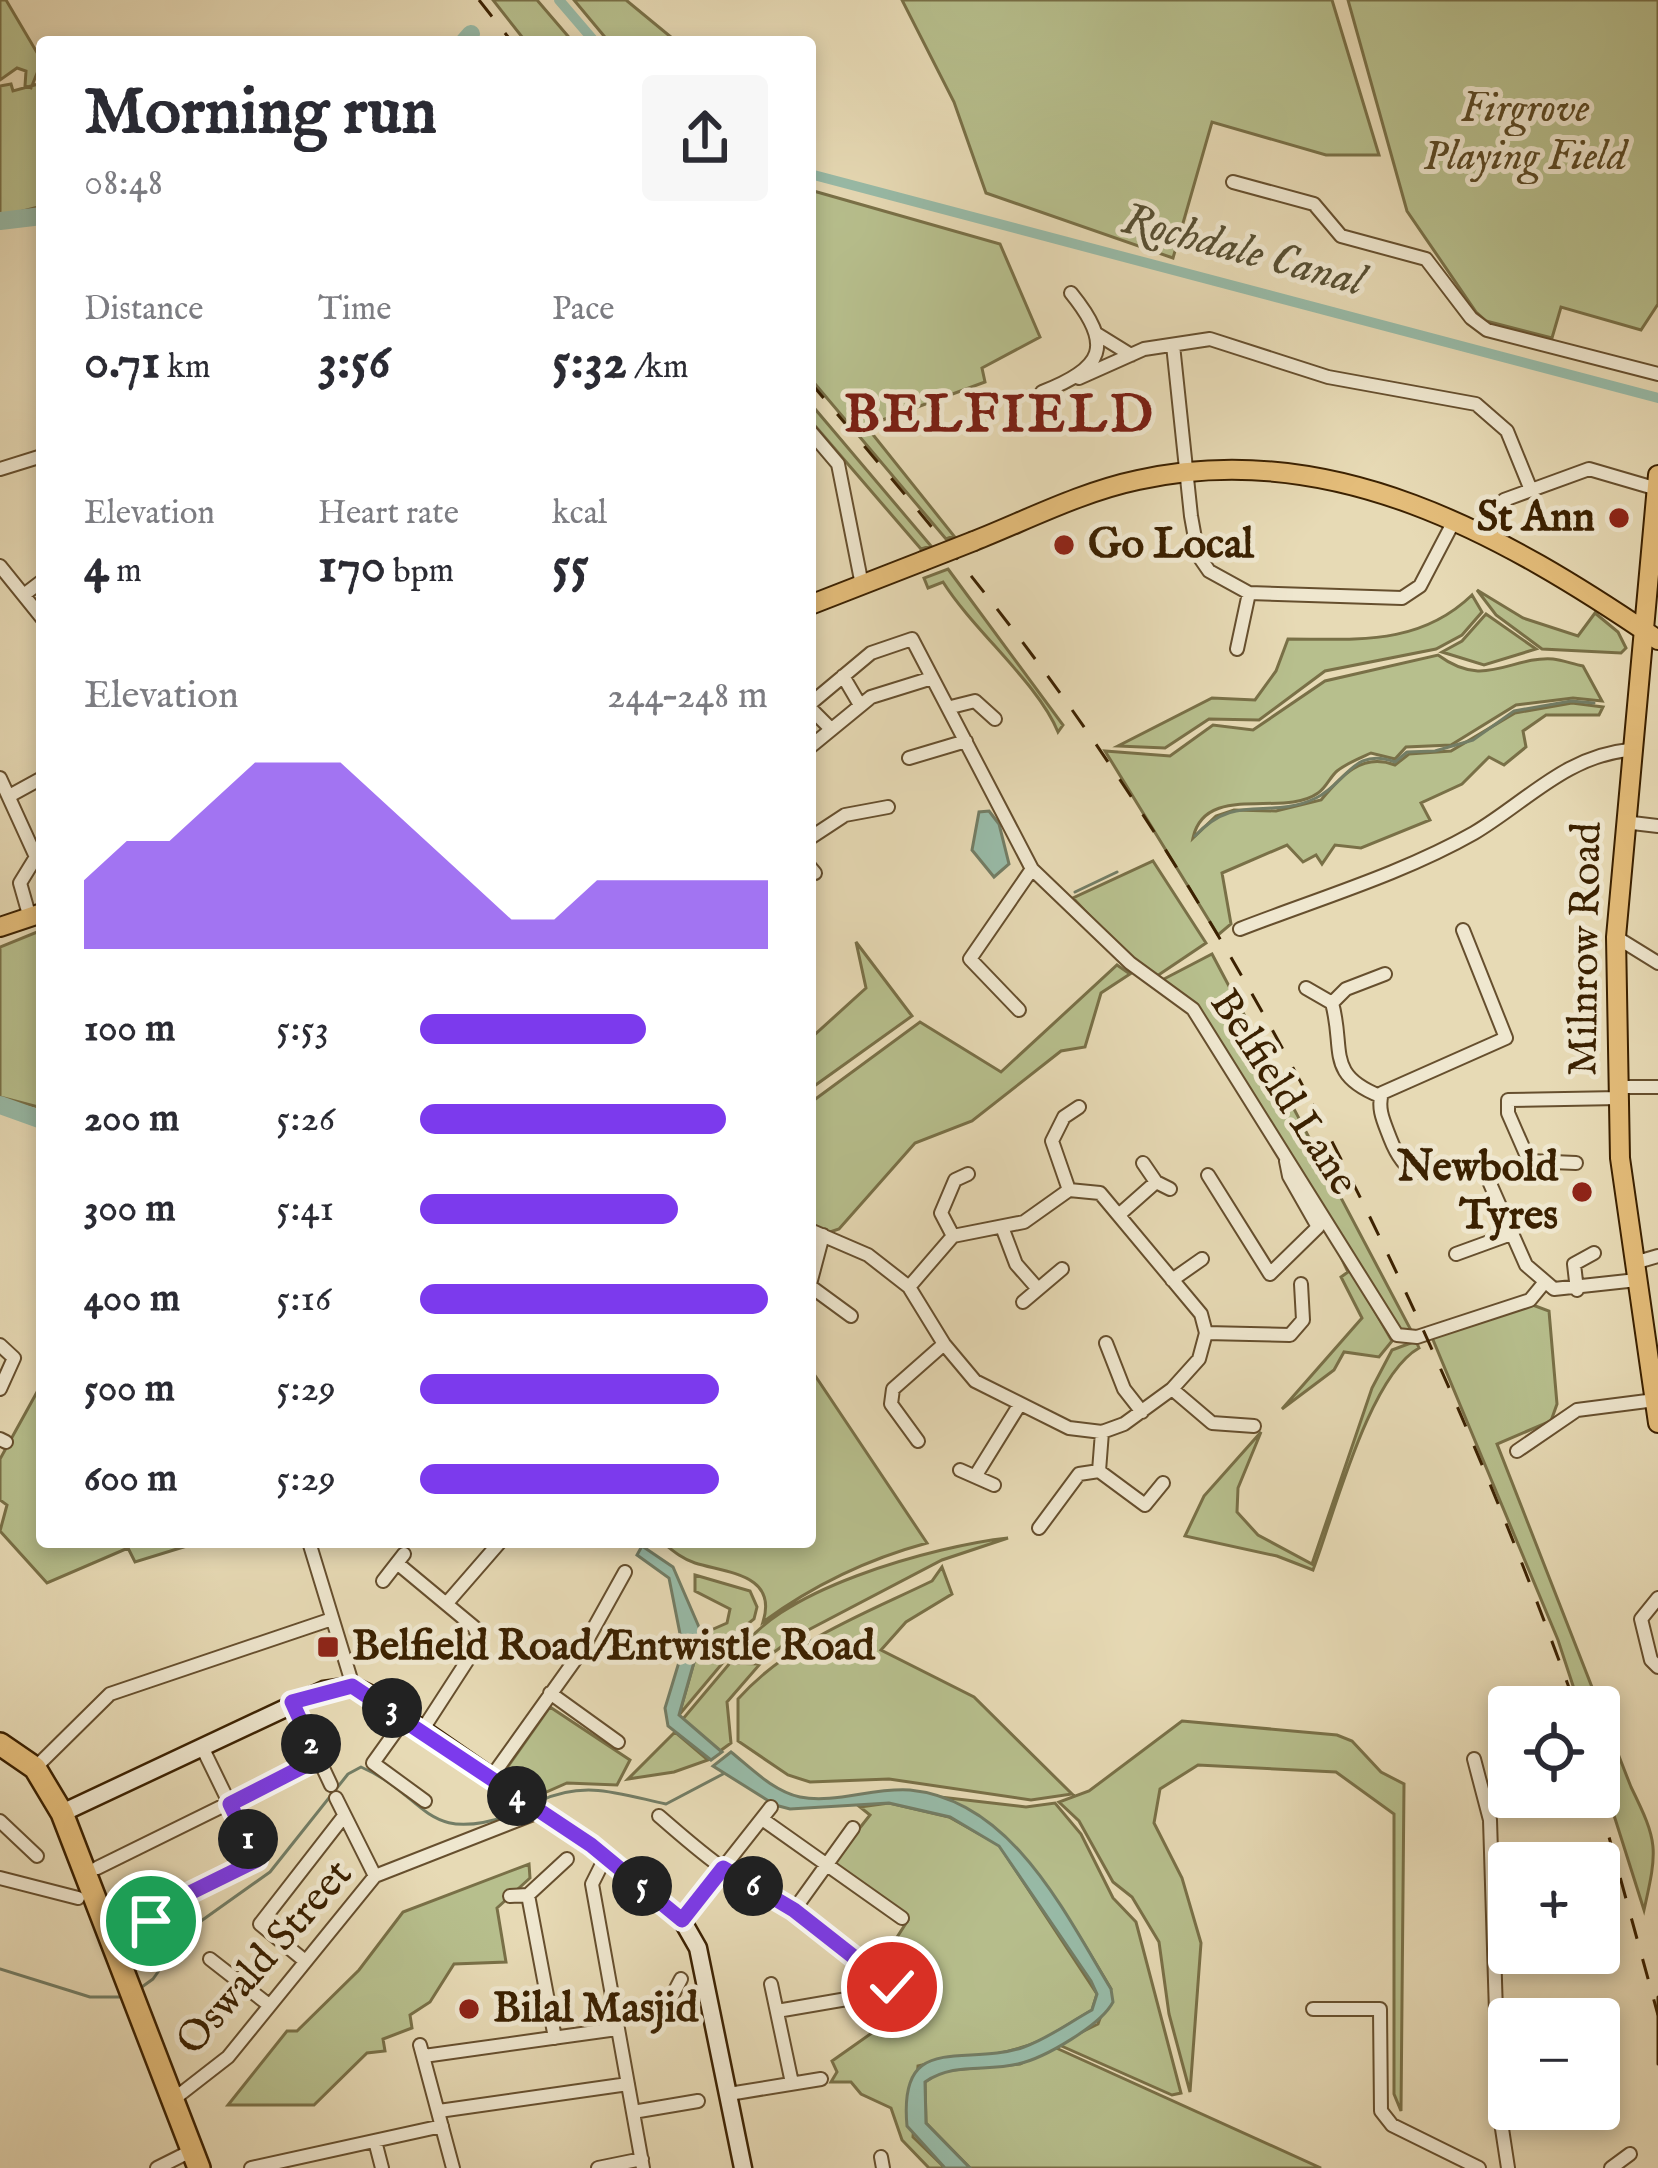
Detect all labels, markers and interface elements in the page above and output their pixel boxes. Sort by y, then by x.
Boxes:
text: Morning run [84,72,437,156]
button: share [642,75,768,201]
park label: Firgrove Playing Field [1423,83,1630,185]
text: 08:48 [84,159,163,208]
water label: Rochdale Canal [1116,191,1374,312]
text: Distance [84,289,203,331]
text: Time [318,289,391,331]
text: Pace [552,289,614,331]
text: 0.71 [84,331,160,396]
text: 3:56 [318,331,390,396]
text: 5:32 [552,331,627,396]
text: km [160,347,211,389]
text: /km [627,347,689,389]
district label: BELFIELD [844,382,1156,451]
place label: St Ann [1477,492,1595,545]
text: Elevation [84,493,215,535]
text: Heart rate [318,493,459,535]
text: kcal [552,493,607,535]
marker: St Ann [1606,505,1632,531]
place label: Go Local [1088,519,1255,572]
marker: Go Local [1051,532,1077,558]
text: 4 [84,535,109,600]
text: 170 [318,535,386,600]
text: 55 [552,535,589,600]
text: m [109,551,142,593]
text: bpm [386,551,454,593]
text: Elevation [84,672,239,721]
text: 244–248 m [607,672,768,721]
street label: Milnrow Road [1557,821,1615,1076]
street label: Belfield Lane [1197,980,1369,1206]
text: 100 m [84,1005,175,1054]
text: 5:53 [276,1005,329,1054]
text: 200 m [84,1095,179,1144]
text: 5:26 [276,1095,335,1144]
place label: Newbold Tyres [1396,1142,1560,1243]
marker: Newbold Tyres [1569,1179,1595,1205]
text: 300 m [84,1185,176,1234]
text: 5:41 [276,1185,334,1234]
text: 400 m [84,1275,180,1324]
text: 5:16 [276,1275,331,1324]
text: 500 m [84,1365,175,1414]
text: 5:29 [276,1365,336,1414]
text: 600 m [84,1455,177,1504]
text: 5:29 [276,1455,336,1504]
place label: Belfield Road/Entwistle Road [352,1621,877,1674]
marker: Belfield Road/Entwistle Road [315,1634,341,1660]
pin: 3 [362,1678,422,1738]
map controls [1488,1686,1620,2130]
button: locate [1488,1686,1620,1818]
text: 3 [386,1687,398,1729]
pin: 2 [281,1714,341,1774]
text: 2 [303,1723,319,1765]
pin: 4 [487,1766,547,1826]
text: 4 [509,1775,525,1817]
pin: 1 [218,1809,278,1869]
text: 1 [242,1818,254,1860]
button: + [1488,1842,1620,1974]
street label: Oswald Street [165,1849,365,2067]
pin: 5 [612,1856,672,1916]
pin: 6 [723,1856,783,1916]
text: 5 [636,1865,648,1907]
text: 6 [746,1865,760,1907]
pin [100,1870,202,1972]
icon: arrive [118,1888,184,1954]
pin [841,1936,943,2038]
icon: check [859,1954,925,2020]
place label: Bilal Masjid [493,1983,700,2036]
marker: Bilal Masjid [456,1996,482,2022]
button: − [1488,1998,1620,2130]

